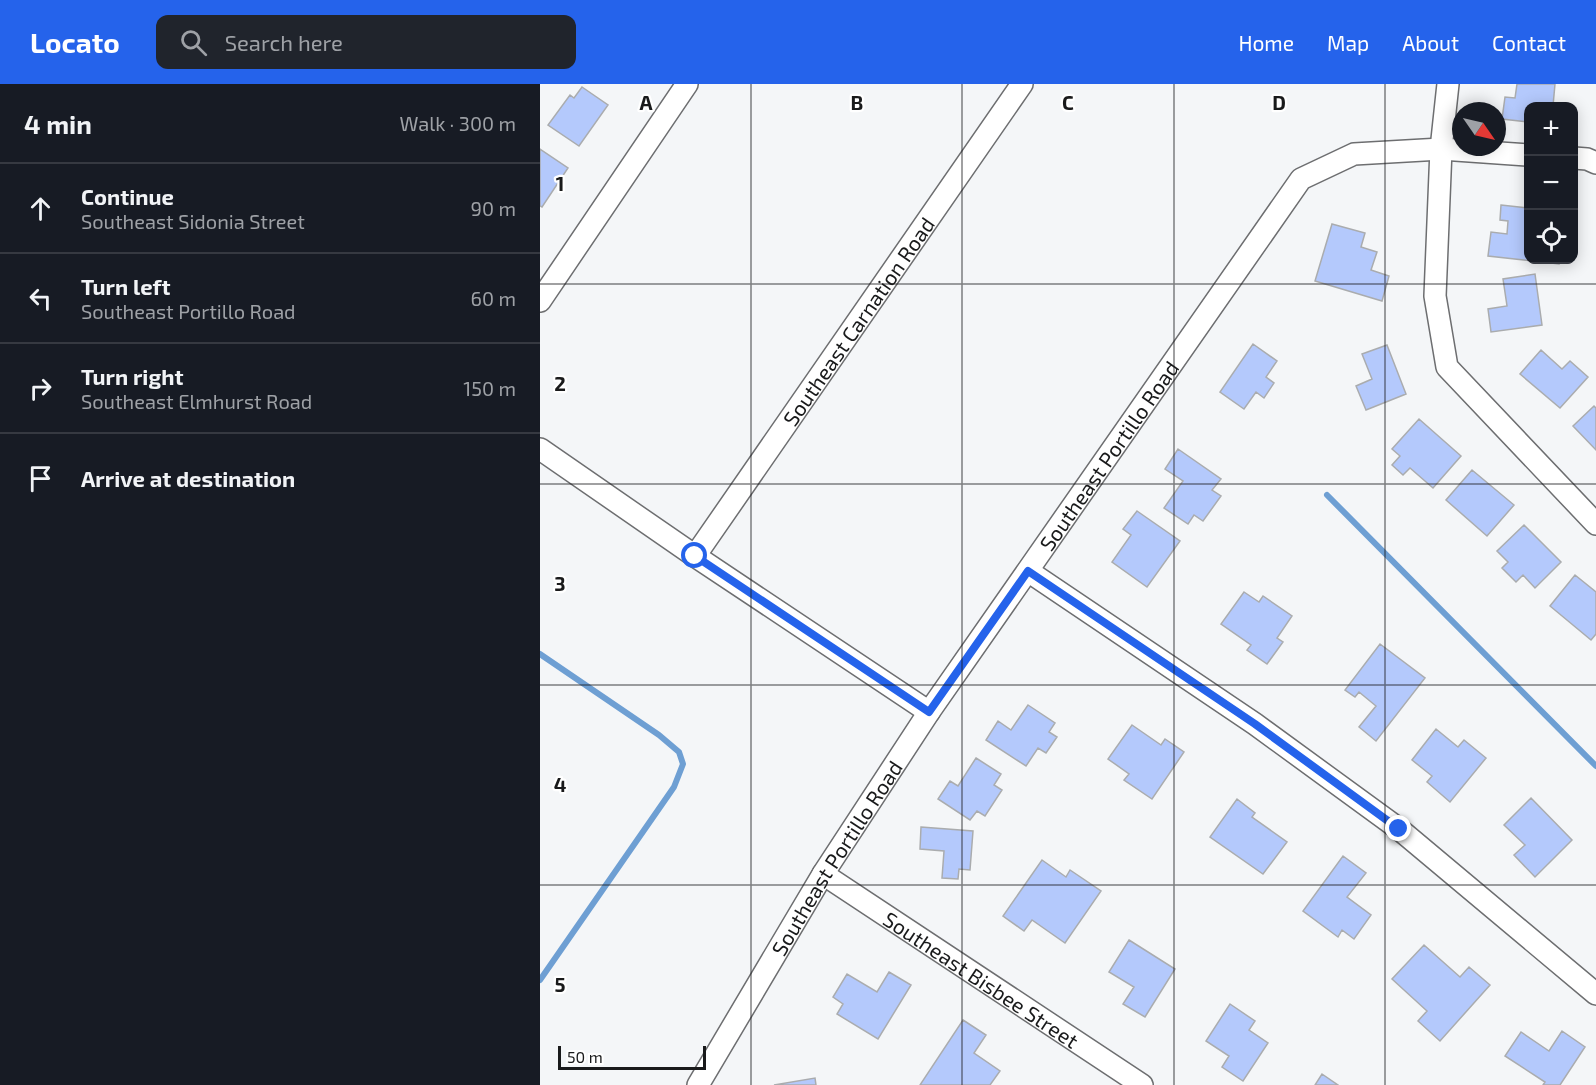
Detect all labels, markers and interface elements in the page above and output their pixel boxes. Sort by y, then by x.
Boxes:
search box [156,15,576,69]
text: Locato [30,25,120,59]
icon: search [177,26,210,59]
text: Search here [225,29,343,55]
text: Home [1238,30,1294,55]
text: Map [1327,30,1369,55]
text: About [1402,30,1459,55]
text: Contact [1492,30,1566,55]
text: A [639,90,653,114]
text: B [851,90,863,114]
text: C [1062,90,1074,114]
text: D [1272,90,1286,114]
north arrow [1452,102,1506,156]
map controls [1524,102,1578,264]
button: + [1524,102,1578,156]
text: 4 min [24,108,92,139]
text: Walk · 300 m [400,111,516,135]
button: − [1524,156,1578,210]
text: 1 [556,171,564,195]
text: Continue [81,183,174,209]
icon: ahead [24,192,57,225]
text: 90 m [471,196,516,220]
text: Southeast Sidonia Street [81,209,305,233]
button: locate [1524,210,1578,264]
street label: Southeast Carnation Road [777,212,939,430]
text: Turn left [81,273,170,299]
icon: left [24,282,57,315]
text: 60 m [471,286,516,310]
text: Southeast Portillo Road [81,299,296,323]
street label: Southeast Portillo Road [1033,356,1183,555]
text: Turn right [81,363,183,389]
text: 2 [554,371,566,395]
icon: right [24,372,57,405]
text: 150 m [463,376,516,400]
text: Southeast Elmhurst Road [81,389,312,413]
icon: arrive [24,462,57,495]
text: Arrive at destination [81,465,295,491]
route start [681,542,707,568]
text: 3 [554,571,566,595]
street label: Southeast Portillo Road [765,755,907,960]
text: 4 [554,772,567,796]
route end [1385,815,1411,841]
street label: Southeast Bisbee Street [879,905,1084,1052]
text: 5 [554,972,566,996]
scale bar [558,1043,706,1070]
text: 50 m [567,1047,603,1066]

